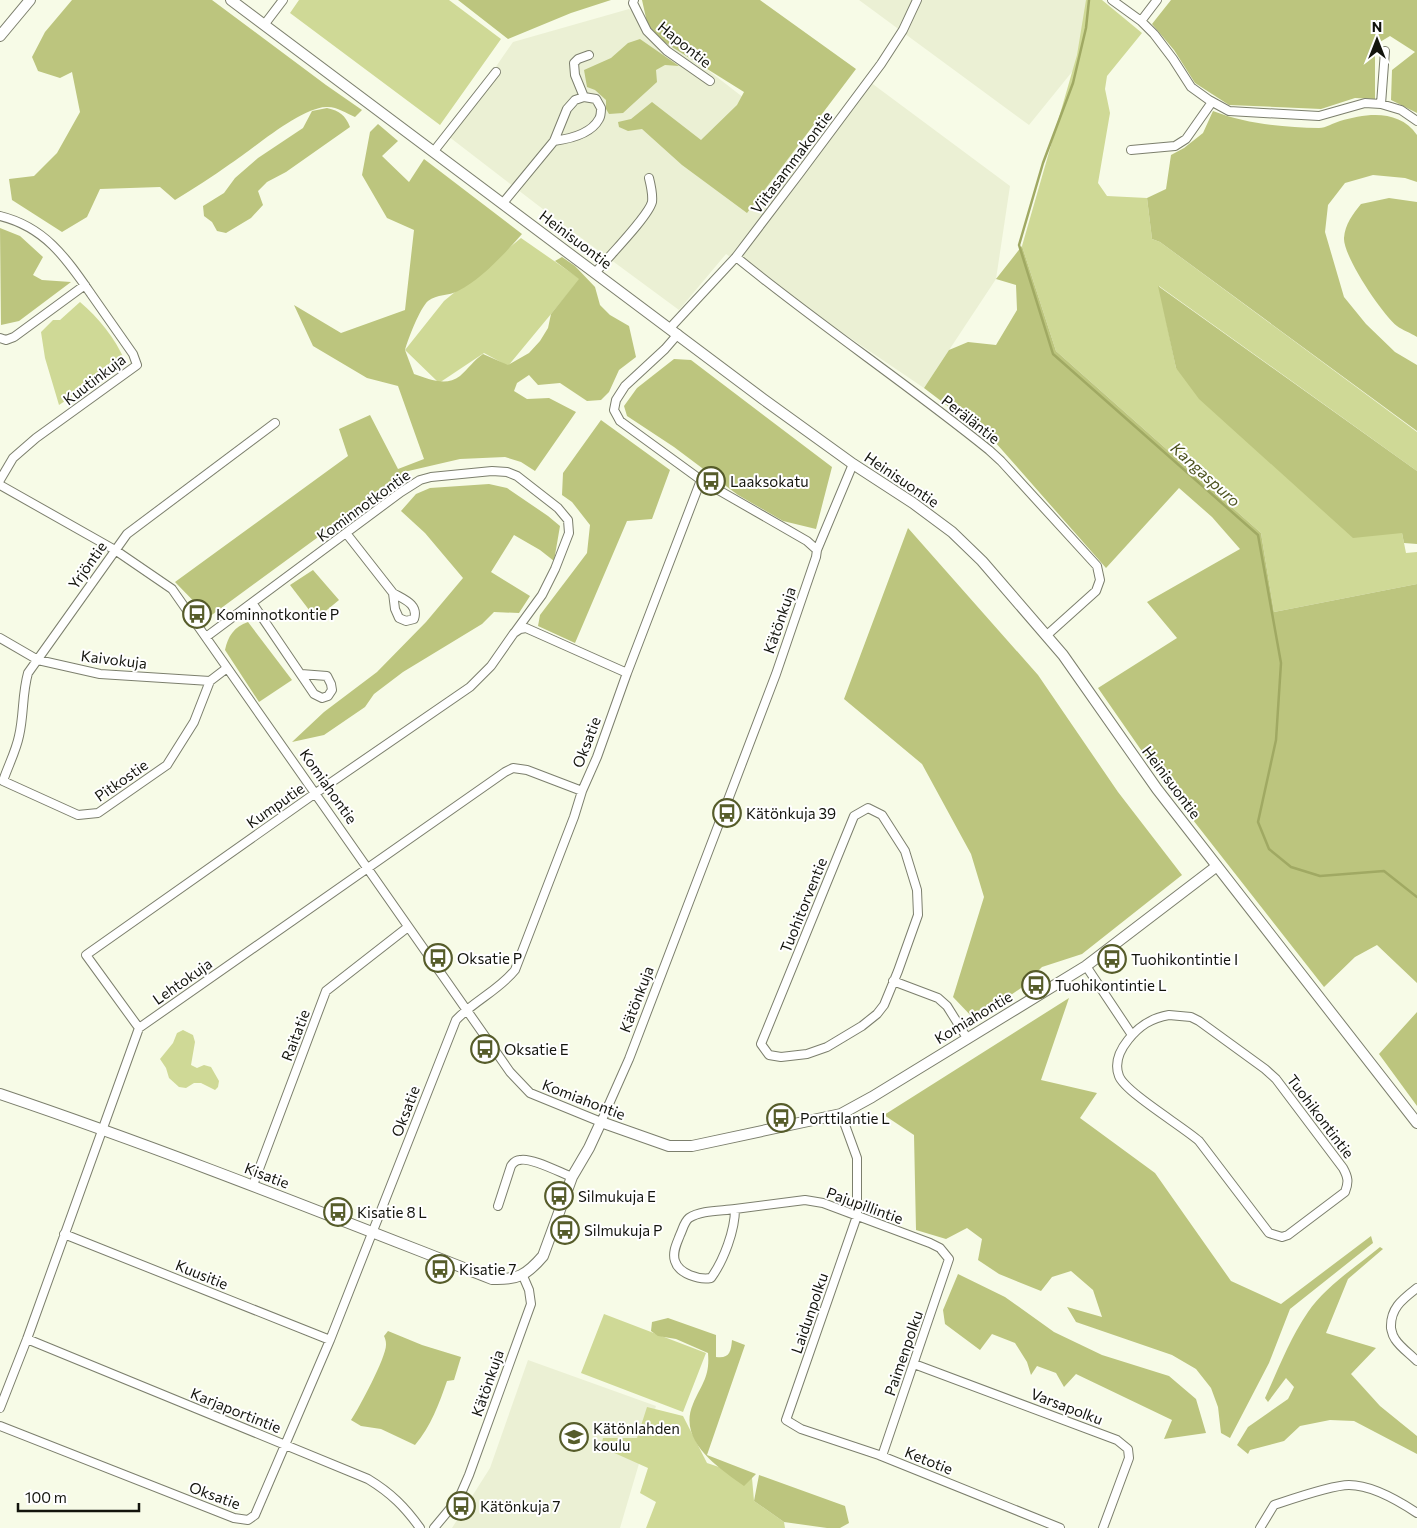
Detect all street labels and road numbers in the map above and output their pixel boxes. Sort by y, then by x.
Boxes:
street label: Hapontie [655,17,715,71]
street label: Viitasammakontie [747,107,836,217]
street label: Heinisuontie [536,206,616,272]
street label: Kuutinkuja [59,350,129,408]
street label: Peräläntie [938,391,1004,447]
street label: Heinisuontie [861,447,943,511]
street label: Kominnotkontie [313,465,413,545]
street label: Yrjöntie [64,538,110,592]
street label: Kätönkuja [759,584,799,656]
street label: Kaivokuja [80,646,148,672]
street label: Oksatie [568,714,604,770]
street label: Heinisuontie [1139,742,1205,822]
street label: Komiahontie [297,745,361,827]
street label: Pitkostie [91,755,151,805]
street label: Kumputie [243,779,307,831]
street label: Tuohitorventie [776,855,830,955]
street label: Lehtokuja [149,954,215,1008]
street label: Kätönkuja [615,963,657,1035]
street label: Komiahontie [931,987,1015,1047]
street label: Raitatie [277,1007,313,1063]
street label: Tuohikontintie [1284,1071,1358,1161]
street label: Komiahontie [540,1075,628,1123]
street label: Oksatie [387,1083,423,1139]
street label: Kisatie [242,1158,292,1192]
street label: Pajupillintie [824,1183,906,1227]
street label: Kuusitie [173,1255,231,1293]
street label: Laidunpolku [787,1270,831,1356]
street label: Paimenpolku [880,1308,926,1398]
street label: Kätönkuja [467,1347,507,1419]
street label: Karjaportintie [188,1384,284,1436]
street label: Varsapolku [1028,1384,1106,1428]
street label: Ketotie [902,1442,956,1478]
street label: Oksatie [187,1477,243,1513]

